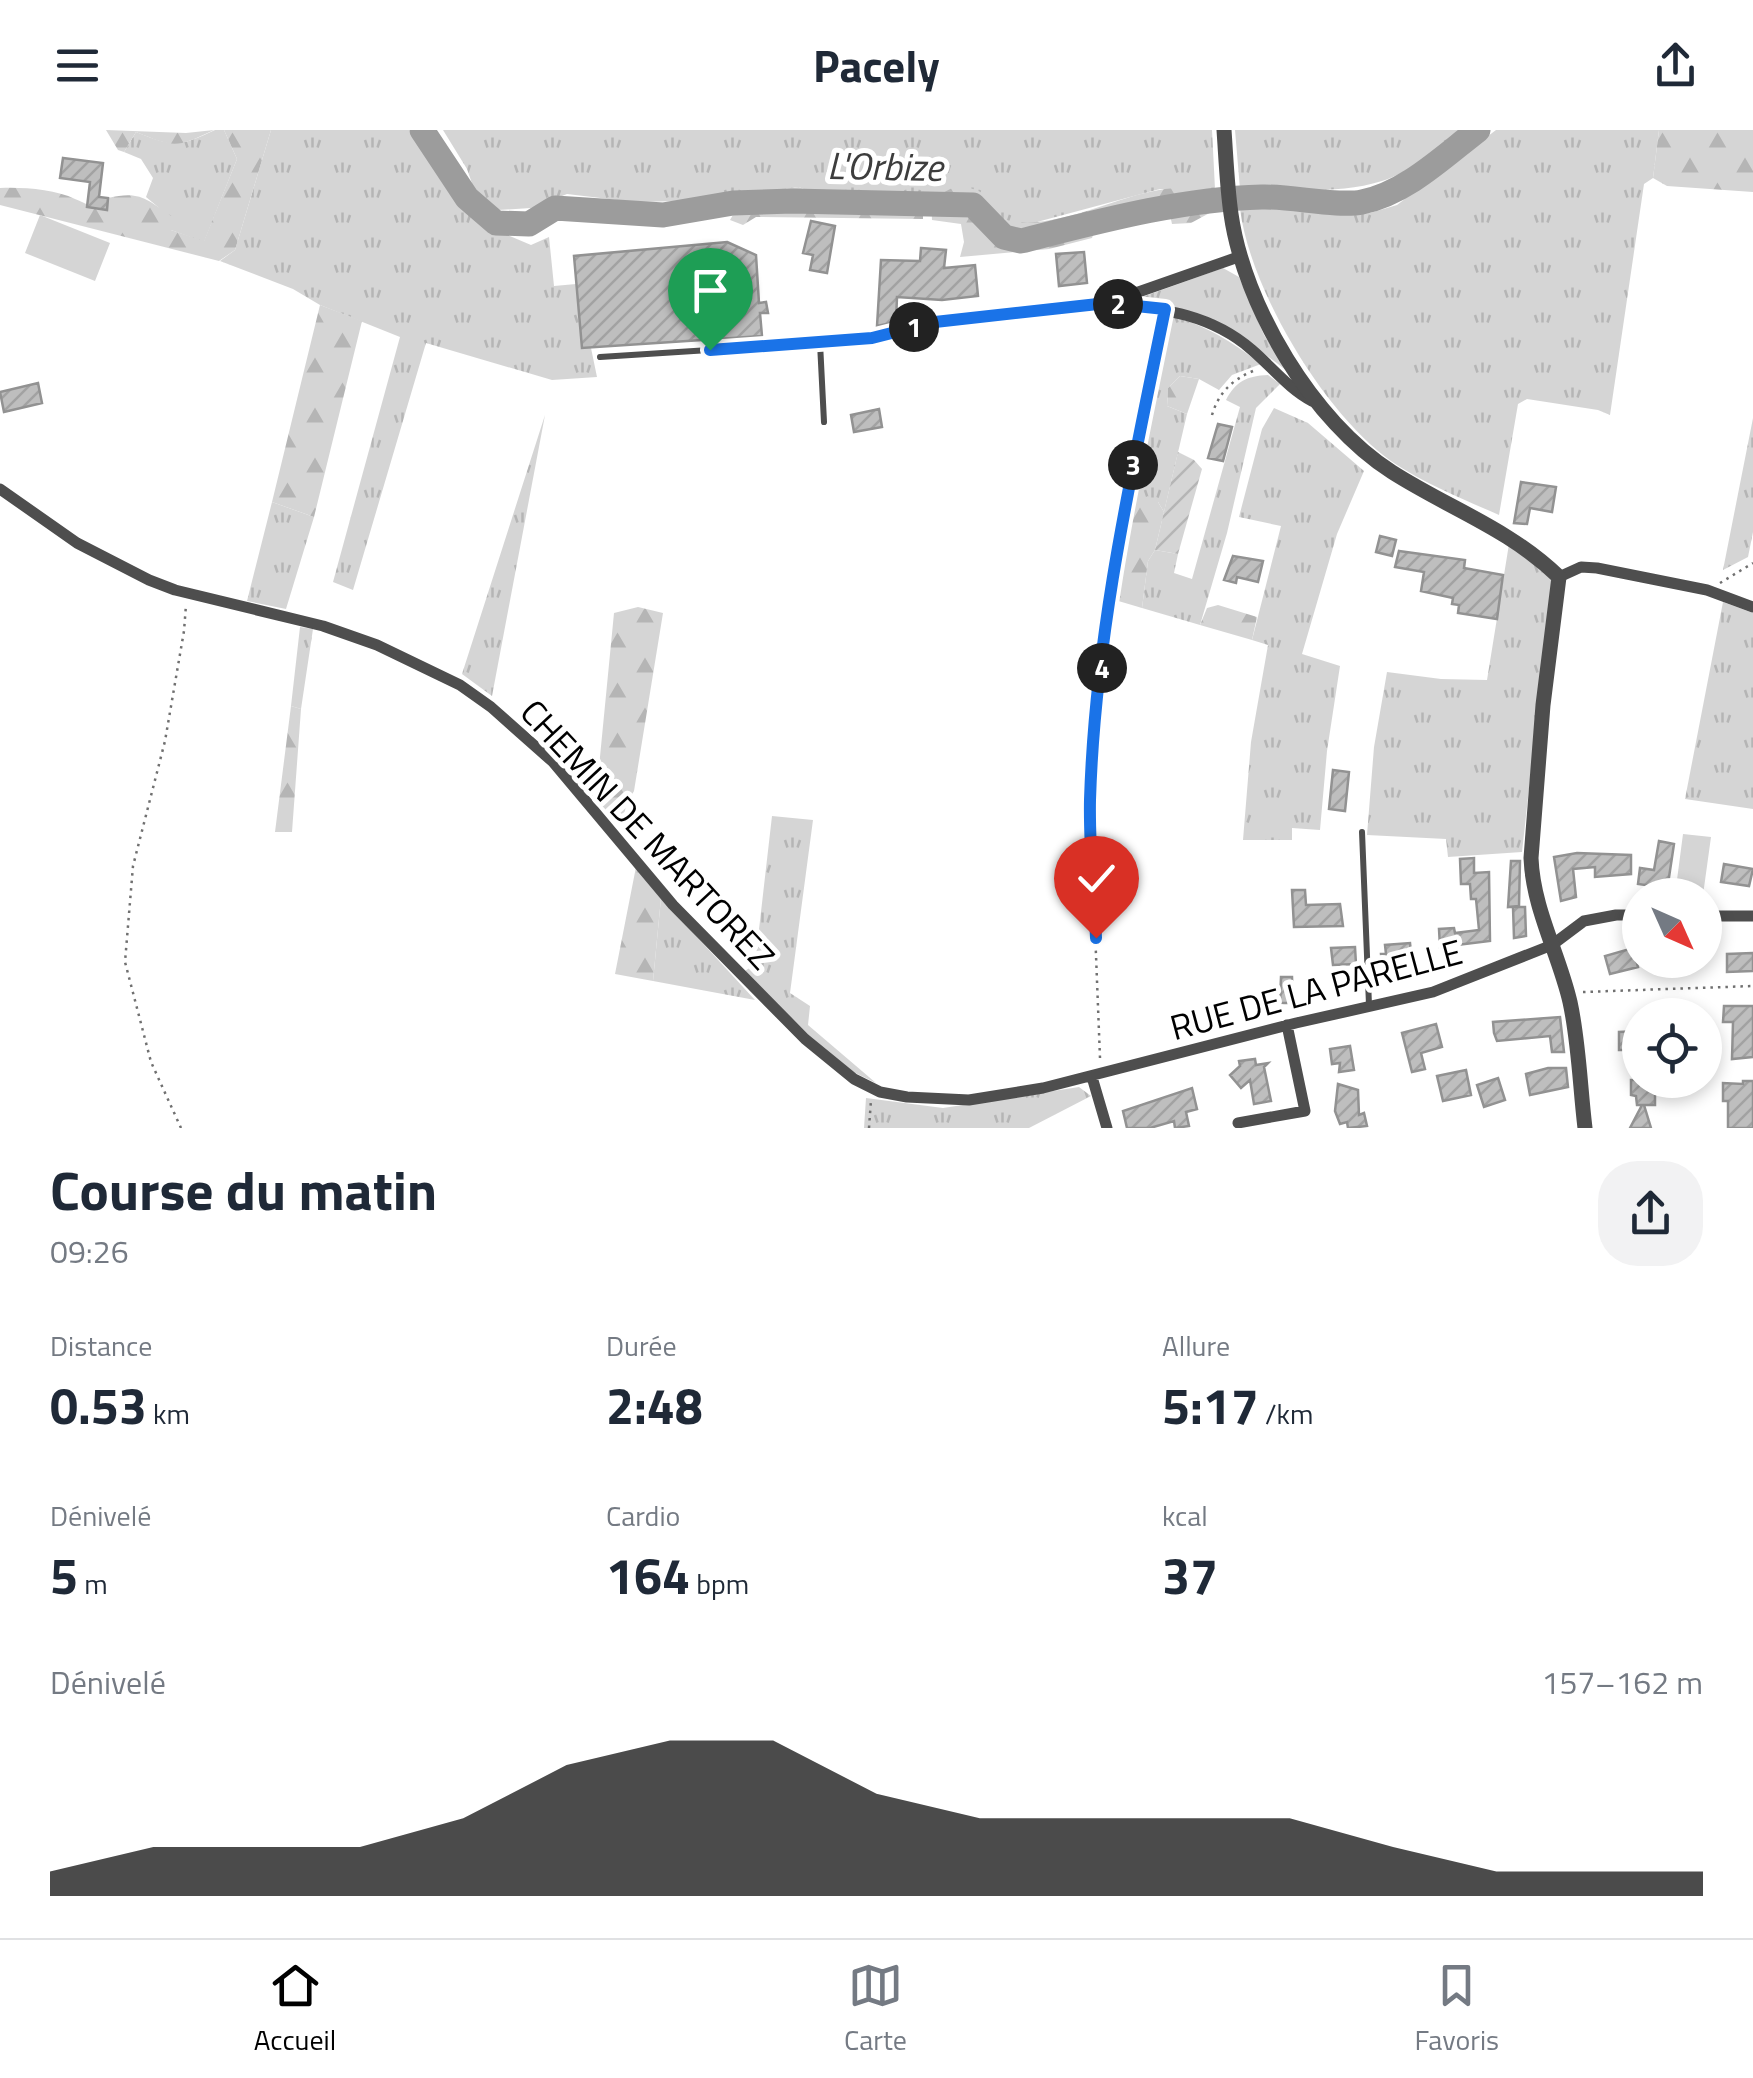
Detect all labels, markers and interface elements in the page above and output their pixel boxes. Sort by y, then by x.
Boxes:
text: Pacely [813,31,940,99]
icon: menu [50,38,105,93]
icon: share [1648,38,1703,93]
water label: L'Orbize [827,136,946,196]
pin [668,248,753,351]
icon: arrive [683,263,738,318]
pin: 2 [1093,279,1143,329]
text: 2 [1110,282,1126,325]
pin: 1 [889,302,939,352]
text: 1 [906,305,922,348]
pin: 3 [1108,440,1158,490]
text: 3 [1125,443,1141,486]
pin: 4 [1077,643,1127,693]
text: 4 [1094,646,1110,689]
street label: CHEMIN DE MARTOREZ [508,687,788,981]
pin [1054,836,1139,939]
icon: check [1069,851,1124,906]
north arrow [1622,878,1722,978]
map controls [1622,878,1722,1098]
street label: RUE DE LA PARELLE [1164,924,1468,1054]
button: locate [1622,998,1722,1098]
text: Course du matin [50,1148,437,1231]
button: share [1598,1161,1703,1266]
text: 09:26 [50,1227,129,1275]
text: Distance [50,1324,152,1367]
text: Durée [606,1324,677,1367]
text: Allure [1162,1324,1230,1367]
text: 0.53 [50,1367,147,1443]
text: 2:48 [606,1367,703,1443]
text: 5:17 [1162,1367,1259,1443]
text: km [147,1392,190,1435]
text: /km [1259,1392,1313,1435]
text: Dénivelé [50,1494,151,1537]
text: Cardio [606,1494,680,1537]
text: kcal [1162,1494,1208,1537]
text: 5 [50,1537,78,1613]
text: 164 [606,1537,690,1613]
text: 37 [1162,1537,1218,1613]
text: m [78,1562,108,1605]
text: bpm [690,1562,749,1605]
text: Dénivelé [50,1658,166,1706]
text: 157–162 m [1541,1658,1703,1706]
tab: Accueil [254,1958,336,2061]
tab: Carte [844,1958,907,2061]
tab: Favoris [1415,1958,1499,2061]

